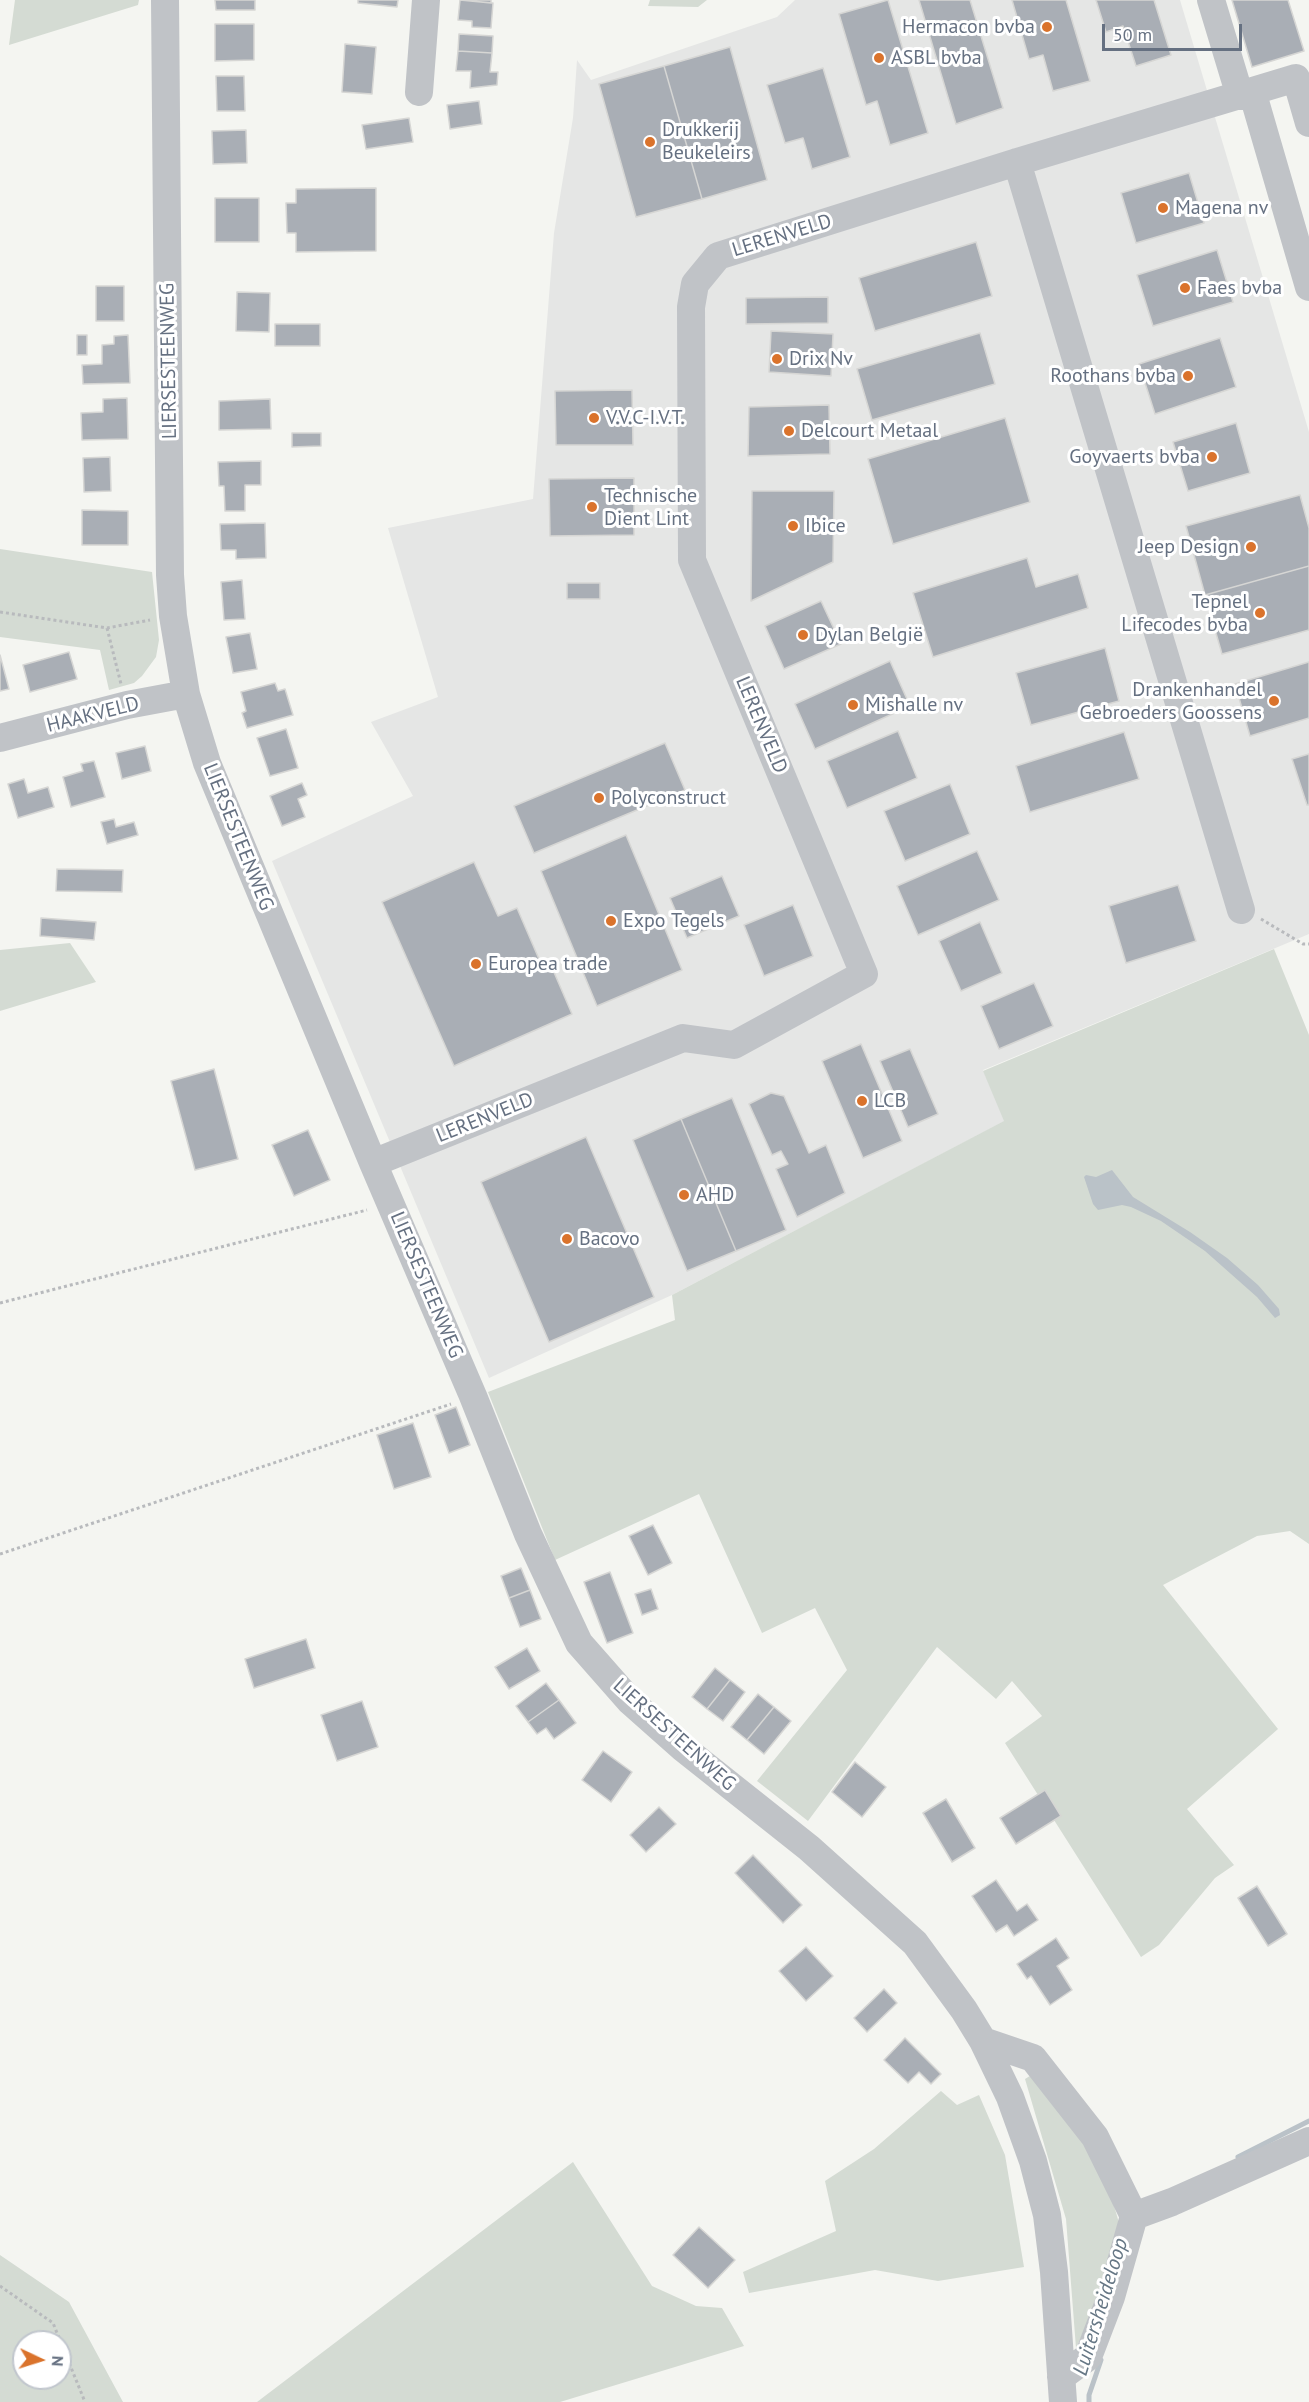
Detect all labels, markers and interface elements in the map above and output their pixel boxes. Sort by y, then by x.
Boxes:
scale bar [1105,12,1244,50]
place label: Hermacon bvba [902,15,1035,39]
marker: Hermacon bvba [1040,20,1054,34]
text: 50 m [1113,23,1152,46]
place label: ASBL bvba [891,46,982,70]
marker: ASBL bvba [872,51,886,65]
place label: Drukkerij Beukeleirs [662,118,751,165]
marker: Drukkerij Beukeleirs [643,135,657,149]
place label: Magena nv [1175,196,1268,220]
marker: Magena nv [1156,201,1170,215]
street label: LERENVELD [729,210,835,262]
place label: Faes bvba [1197,276,1282,300]
marker: Faes bvba [1178,281,1192,295]
street label: LIERSESTEENWEG [156,283,182,439]
place label: Drix Nv [789,347,853,371]
marker: Drix Nv [770,352,784,366]
place label: Roothans bvba [1050,364,1176,388]
marker: Roothans bvba [1181,369,1195,383]
place label: V.V.C-I.V.T. [606,406,685,430]
marker: V.V.C-I.V.T. [587,411,601,425]
place label: Delcourt Metaal [801,419,938,443]
marker: Delcourt Metaal [782,424,796,438]
place label: Goyvaerts bvba [1069,445,1200,469]
marker: Goyvaerts bvba [1205,450,1219,464]
place label: Technische Dient Lint [604,484,697,531]
marker: Technische Dient Lint [585,500,599,514]
place label: Ibice [805,514,846,538]
marker: Ibice [786,519,800,533]
place label: Jeep Design [1138,535,1239,559]
marker: Jeep Design [1244,540,1258,554]
place label: Tepnel Lifecodes bvba [1121,590,1248,637]
marker: Tepnel Lifecodes bvba [1253,606,1267,620]
place label: Dylan België [815,623,923,647]
marker: Dylan België [796,628,810,642]
street label: LERENVELD [730,673,792,777]
place label: Drankenhandel Gebroeders Goossens [1080,678,1262,725]
street label: HAAKVELD [44,692,142,738]
place label: Mishalle nv [865,693,963,717]
marker: Drankenhandel Gebroeders Goossens [1267,694,1281,708]
marker: Mishalle nv [846,698,860,712]
street label: LIERSESTEENWEG [198,760,278,914]
place label: Polyconstruct [611,786,726,810]
marker: Polyconstruct [592,791,606,805]
place label: Expo Tegels [623,909,725,933]
marker: Expo Tegels [604,914,618,928]
place label: Europea trade [488,952,608,976]
marker: Europea trade [469,957,483,971]
street label: LERENVELD [433,1088,537,1148]
place label: LCB [874,1089,906,1113]
marker: LCB [855,1094,869,1108]
place label: AHD [696,1183,734,1207]
marker: AHD [677,1188,691,1202]
street label: LIERSESTEENWEG [384,1208,468,1362]
place label: Bacovo [579,1227,640,1251]
marker: Bacovo [560,1232,574,1246]
street label: LIERSESTEENWEG [608,1674,740,1796]
water label: Luitersheideloop [1068,2235,1134,2379]
north arrow [12,2330,72,2390]
text: N [48,2355,68,2367]

